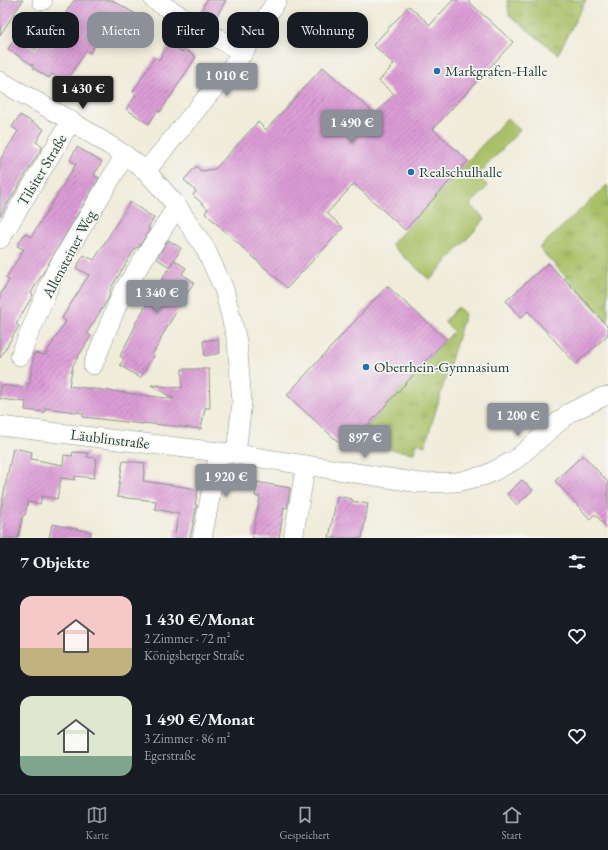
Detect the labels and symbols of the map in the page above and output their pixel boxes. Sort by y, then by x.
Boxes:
place label: Markgrafen-Halle [445,61,547,80]
pin: 1 010 € [190,63,264,97]
marker: Markgrafen-Halle [432,66,442,76]
pin: 1 430 € [46,76,120,110]
pin: 1 490 € [315,110,389,144]
street label: Tilsiter Straße [13,130,71,209]
place label: Realschulhalle [419,162,502,181]
marker: Realschulhalle [406,167,416,177]
street label: Allensteiner Weg [37,206,100,302]
pin: 1 340 € [120,280,194,314]
place label: Oberrhein-Gymnasium [374,357,510,376]
marker: Oberrhein-Gymnasium [361,362,371,372]
pin: 1 200 € [481,403,555,437]
street label: Läublinstraße [70,424,151,453]
pin: 897 € [337,425,393,459]
pin: 1 920 € [189,464,263,498]

